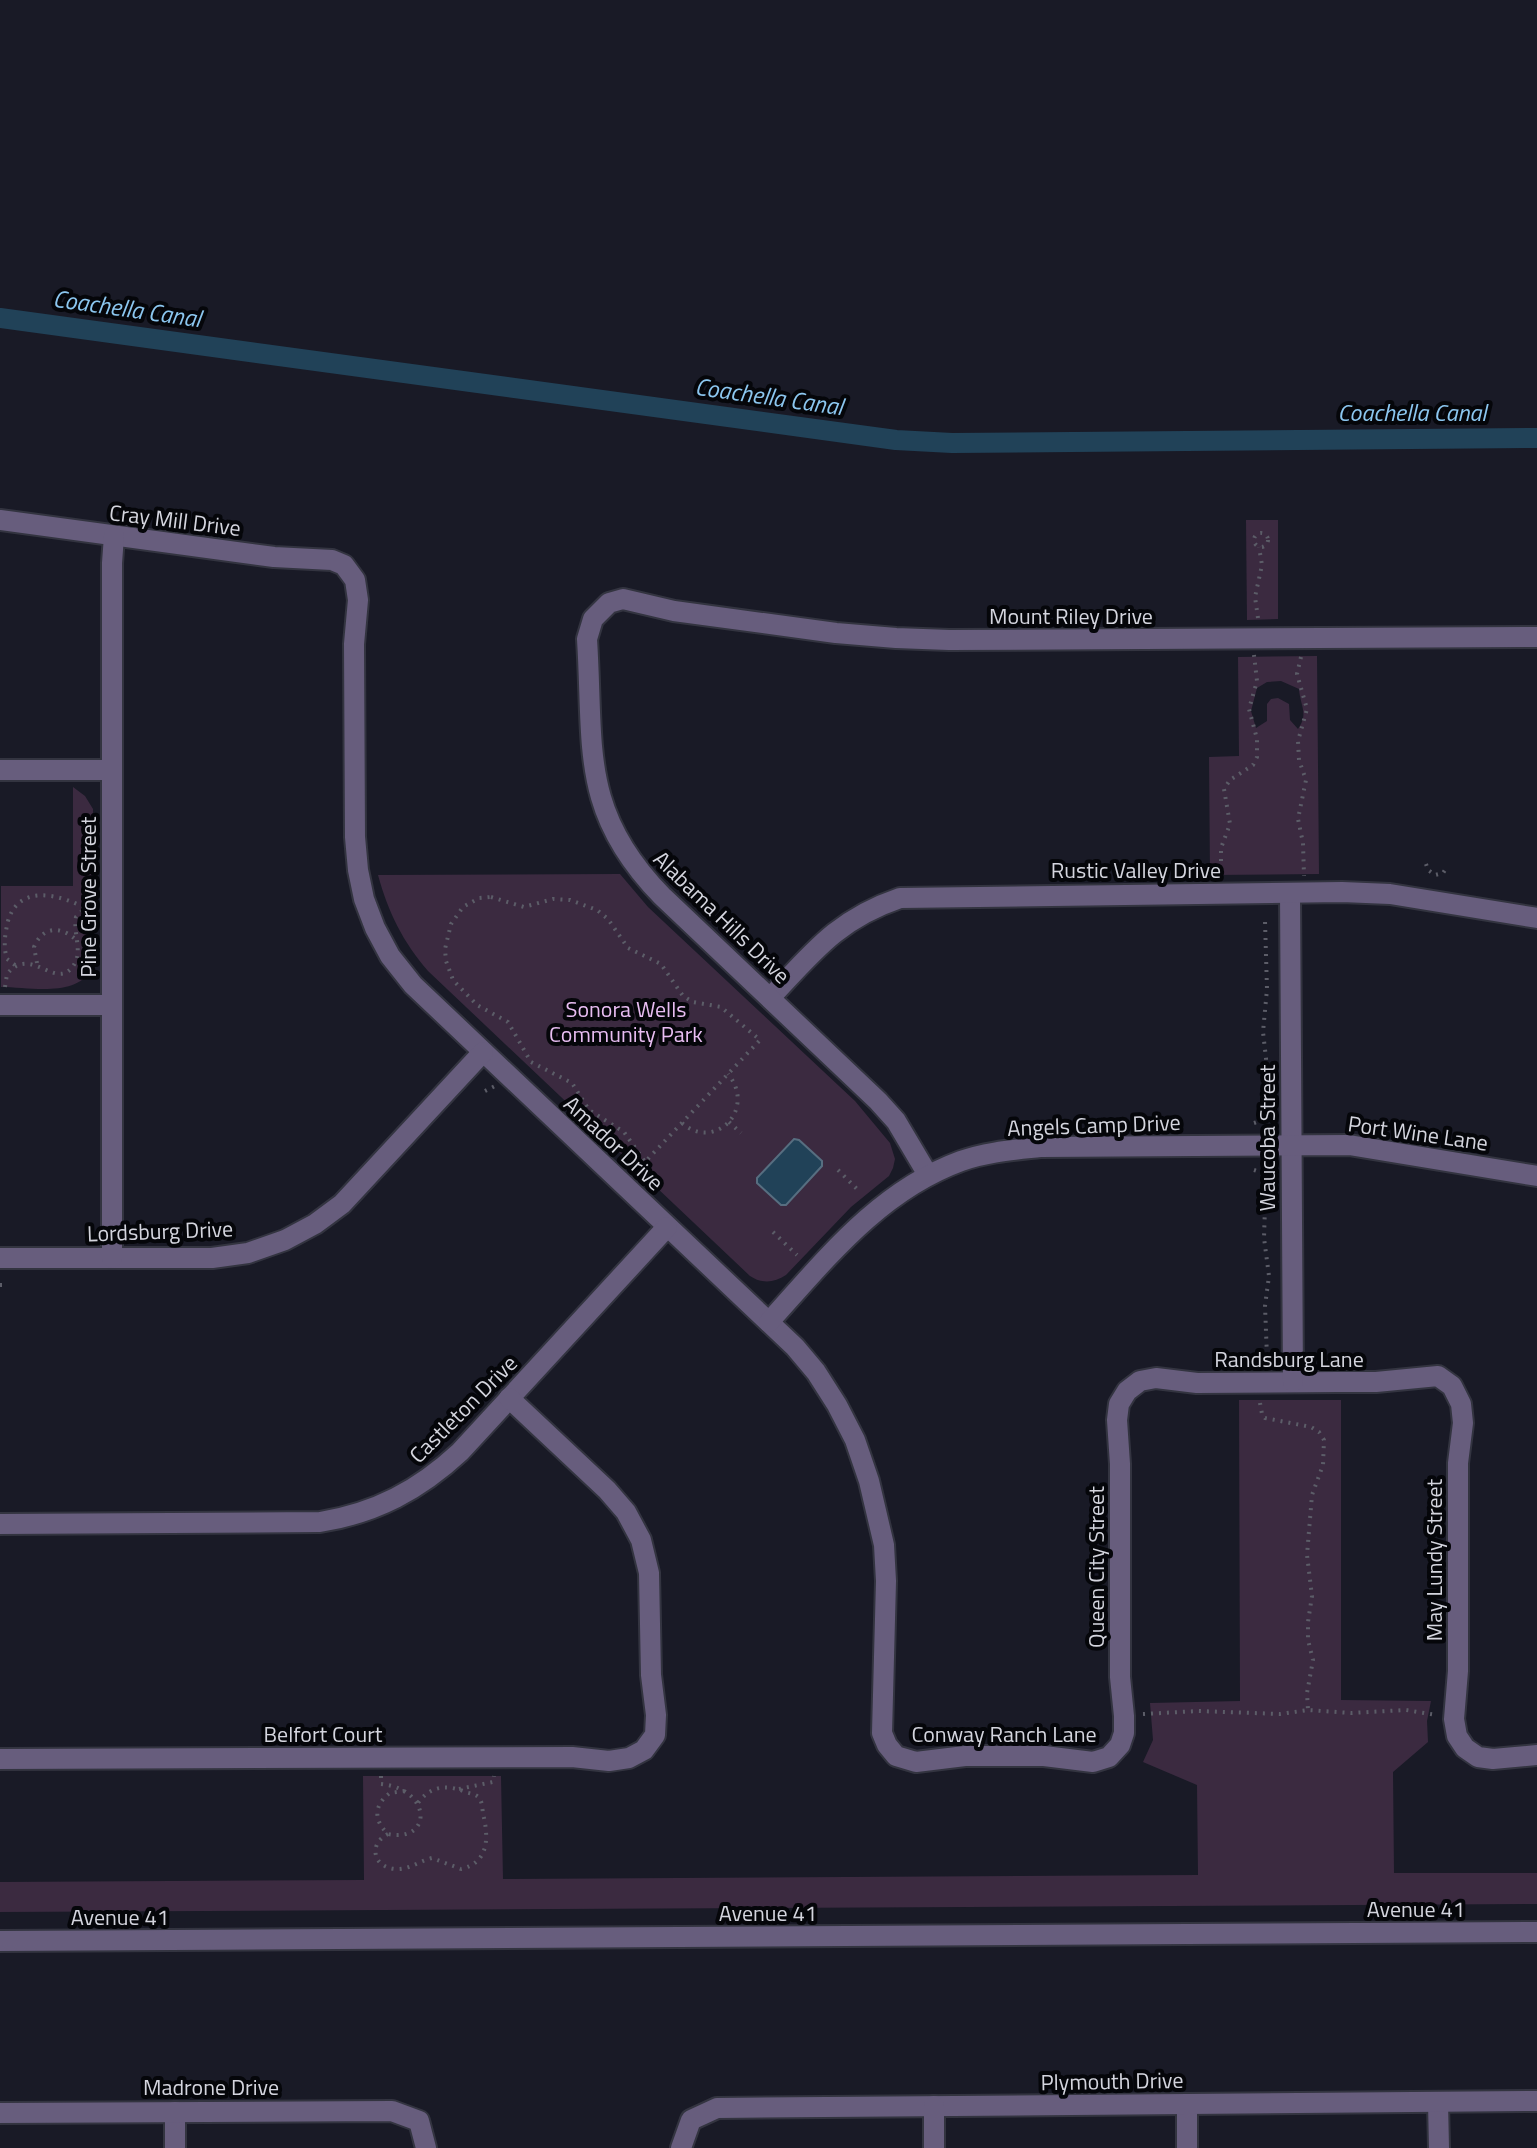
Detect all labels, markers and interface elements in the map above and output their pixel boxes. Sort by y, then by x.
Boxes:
water label: Coachella Canal [51,280,206,337]
water label: Coachella Canal [693,368,848,425]
water label: Coachella Canal [1337,394,1489,430]
street label: Cray Mill Drive [107,495,243,545]
street label: Mount Riley Drive [989,599,1153,633]
street label: Pine Grove Street [71,816,105,978]
street label: Alabama Hills Drive [646,843,798,991]
street label: Rustic Valley Drive [1051,853,1221,887]
park label: Sonora Wells Community Park [549,992,703,1051]
street label: Waucoba Street [1250,1064,1284,1212]
street label: Amador Drive [556,1087,672,1199]
street label: Angels Camp Drive [1007,1105,1181,1145]
street label: Port Wine Lane [1346,1106,1490,1160]
street label: Lordsburg Drive [86,1211,234,1251]
street label: Randsburg Lane [1214,1342,1364,1376]
street label: Castleton Drive [401,1347,525,1471]
street label: May Lundy Street [1417,1478,1451,1641]
street label: Queen City Street [1079,1486,1113,1648]
street label: Belfort Court [264,1717,383,1751]
street label: Conway Ranch Lane [911,1717,1097,1751]
street label: Avenue 41 [1367,1892,1465,1926]
street label: Avenue 41 [719,1896,817,1930]
street label: Avenue 41 [71,1900,169,1934]
street label: Plymouth Drive [1040,2063,1184,2099]
street label: Madrone Drive [143,2070,279,2104]

